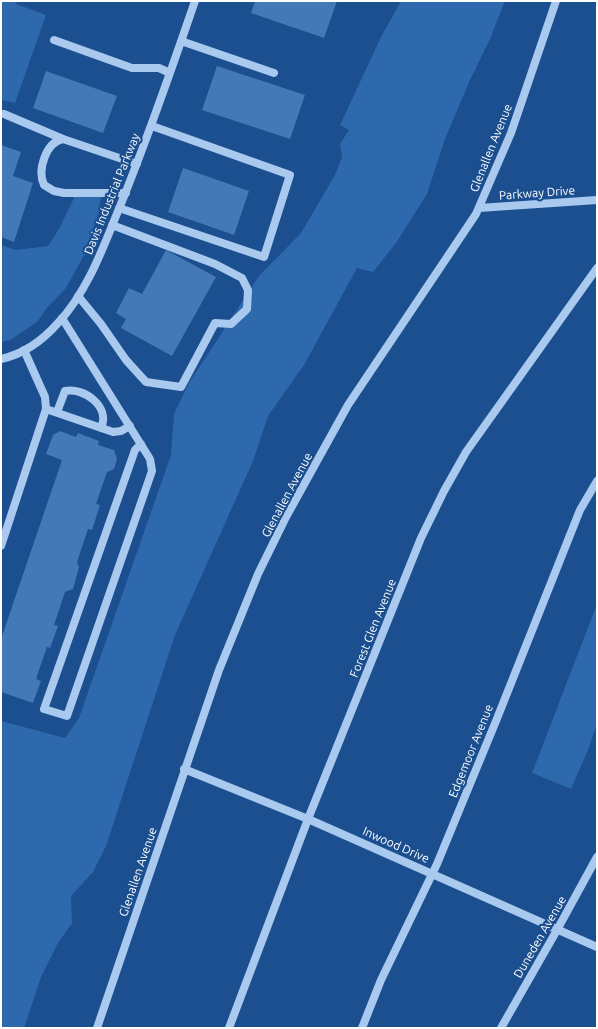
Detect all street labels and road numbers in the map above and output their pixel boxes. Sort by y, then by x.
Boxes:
street label: Glenallen Avenue [467,102,515,194]
street label: Davis Industrial Parkway [81,131,143,257]
street label: Parkway Drive [498,183,576,203]
street label: Glenallen Avenue [259,450,315,540]
street label: Forest Glen Avenue [347,577,399,679]
street label: Edgemoor Avenue [446,702,496,800]
street label: Inwood Drive [360,824,432,866]
street label: Glenallen Avenue [116,825,160,919]
street label: Duneden Avenue [511,893,569,981]

